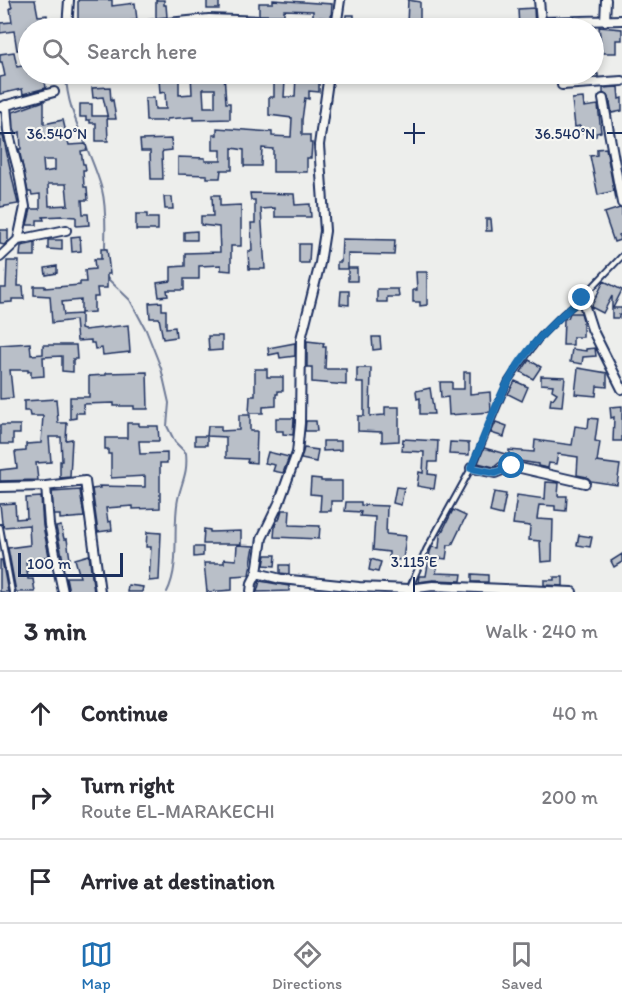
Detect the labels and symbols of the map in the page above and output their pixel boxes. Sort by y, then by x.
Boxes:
text: 36.540°N [27,125,87,143]
text: 36.540°N [535,125,595,143]
route end [568,284,594,310]
route start [498,452,524,478]
scale bar [18,550,123,578]
text: 3.115°E [391,553,437,571]

